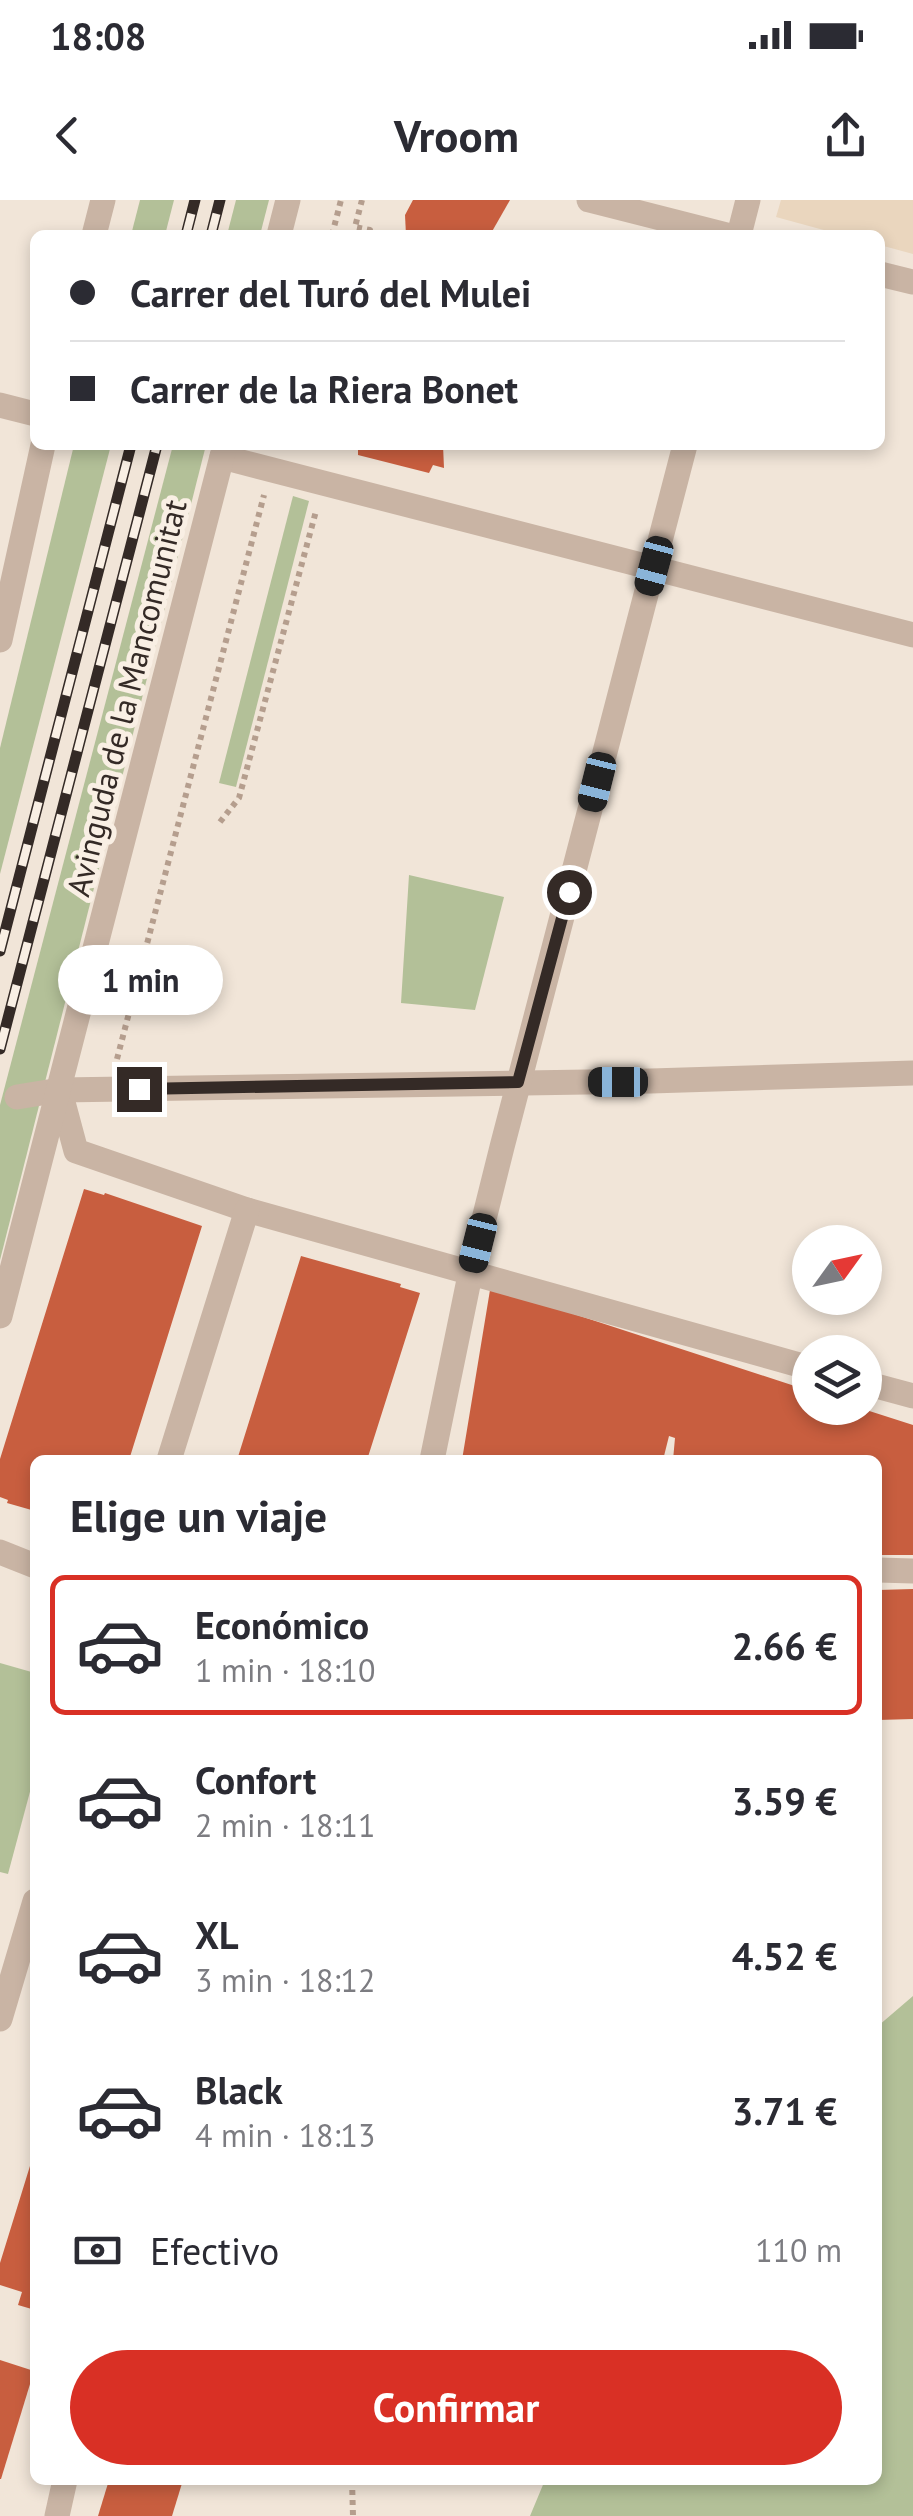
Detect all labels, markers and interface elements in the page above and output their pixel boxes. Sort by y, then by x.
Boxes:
text: 18:08 [50,11,146,60]
text: Vroom [394,106,519,164]
icon: back [40,108,95,163]
icon: share [818,108,873,163]
text: Carrer del Turó del Mulei [130,268,531,317]
text: Carrer de la Riera Bonet [130,364,518,413]
street label: Avinguda de la Mancomunitat [56,495,196,900]
car [632,533,676,599]
car [575,749,619,815]
route start [547,870,592,915]
callout: 1 min [56,944,222,1014]
text: 1 min [101,959,180,1001]
route end [117,1067,162,1112]
car [588,1067,648,1097]
car [456,1210,500,1276]
north arrow [792,1225,882,1315]
map controls [792,1225,882,1425]
button: layers [792,1335,882,1425]
text: Elige un viaje [70,1486,327,1544]
icon: car [75,1600,165,1690]
text: Económico [195,1600,369,1649]
text: 2.66 € [732,1621,837,1670]
text: 1 min · 18:10 [195,1649,375,1691]
icon: car [75,1755,165,1845]
text: Confort [195,1755,316,1804]
text: 3.59 € [732,1776,837,1825]
text: 2 min · 18:11 [195,1804,375,1846]
icon: car [75,1910,165,2000]
text: XL [195,1910,239,1959]
text: 4.52 € [732,1931,837,1980]
text: 3 min · 18:12 [195,1959,375,2001]
icon: car [75,2065,165,2155]
text: Black [195,2065,283,2114]
text: 3.71 € [732,2086,837,2135]
text: 4 min · 18:13 [195,2114,375,2156]
icon: cash [70,2223,125,2278]
text: Efectivo [150,2226,279,2275]
text: 110 m [755,2229,842,2271]
button: Confirmar [70,2350,842,2465]

